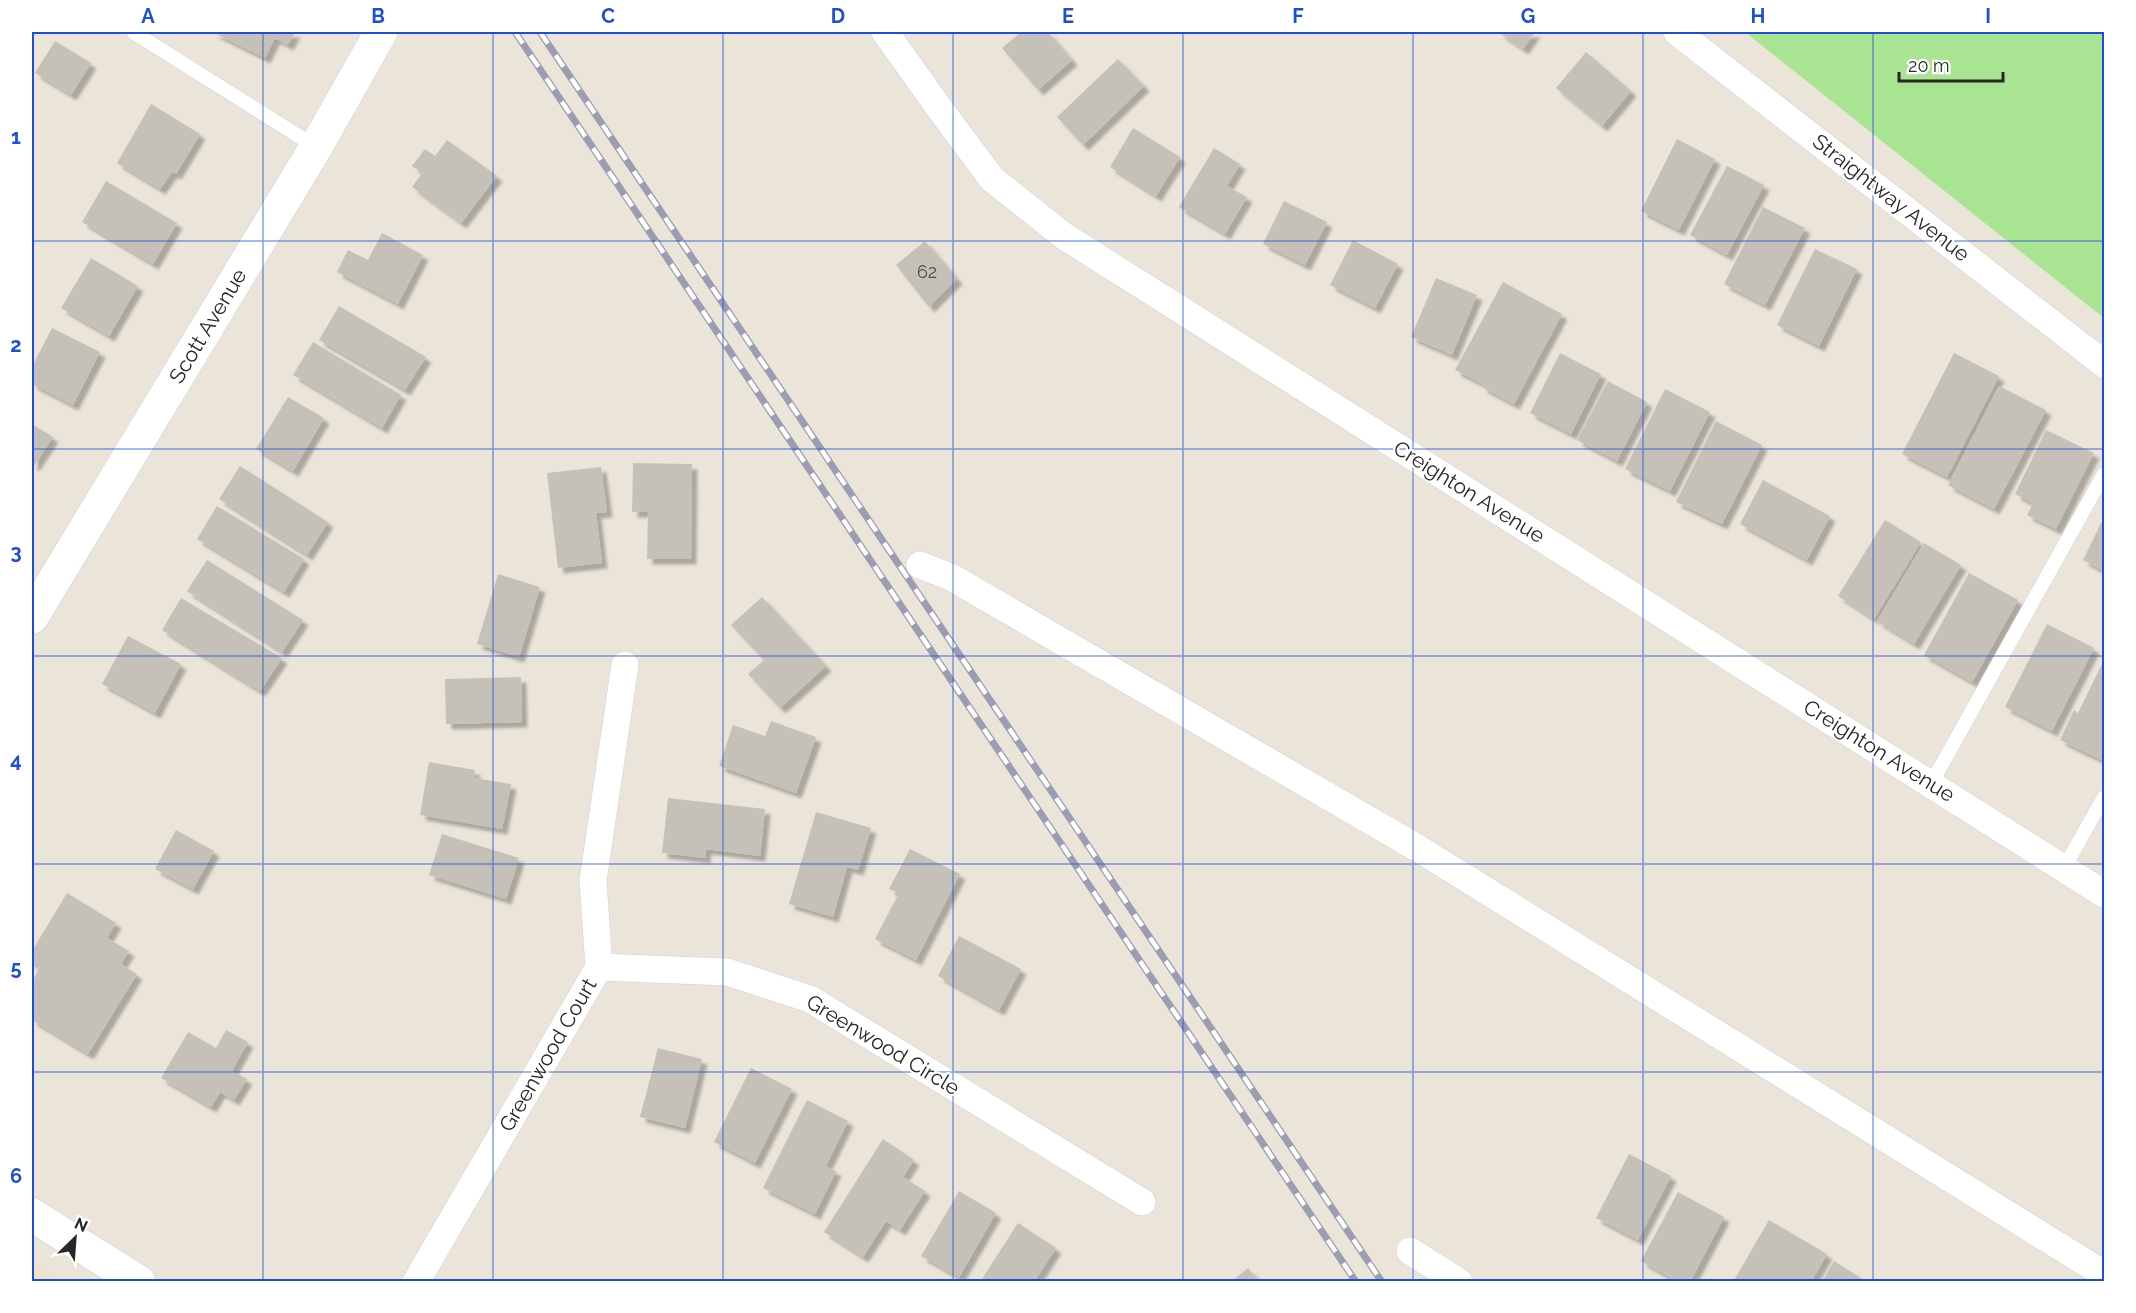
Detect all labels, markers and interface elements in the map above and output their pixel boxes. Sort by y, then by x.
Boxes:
text: A [141,4,155,28]
text: B [371,4,385,28]
text: C [601,4,615,28]
text: D [831,4,845,28]
text: E [1062,4,1074,28]
text: F [1292,4,1304,28]
text: G [1521,4,1535,28]
text: H [1751,4,1765,28]
text: I [1985,4,1991,28]
scale bar [1899,45,2002,83]
text: 20 m [1908,55,1950,76]
text: 1 [11,125,21,149]
street label: Straightway Avenue [1808,129,1975,267]
house number: 62 [917,261,937,282]
street label: Scott Avenue [164,264,251,387]
text: 2 [10,333,22,357]
street label: Creighton Avenue [1389,435,1549,548]
text: 3 [10,540,22,564]
street label: Creighton Avenue [1799,694,1959,807]
text: 4 [10,748,22,772]
text: 5 [10,956,22,980]
street label: Greenwood Court [494,974,602,1136]
street label: Greenwood Circle [802,989,964,1100]
text: 6 [10,1164,22,1188]
north arrow [45,1208,105,1268]
text: N [72,1214,91,1236]

